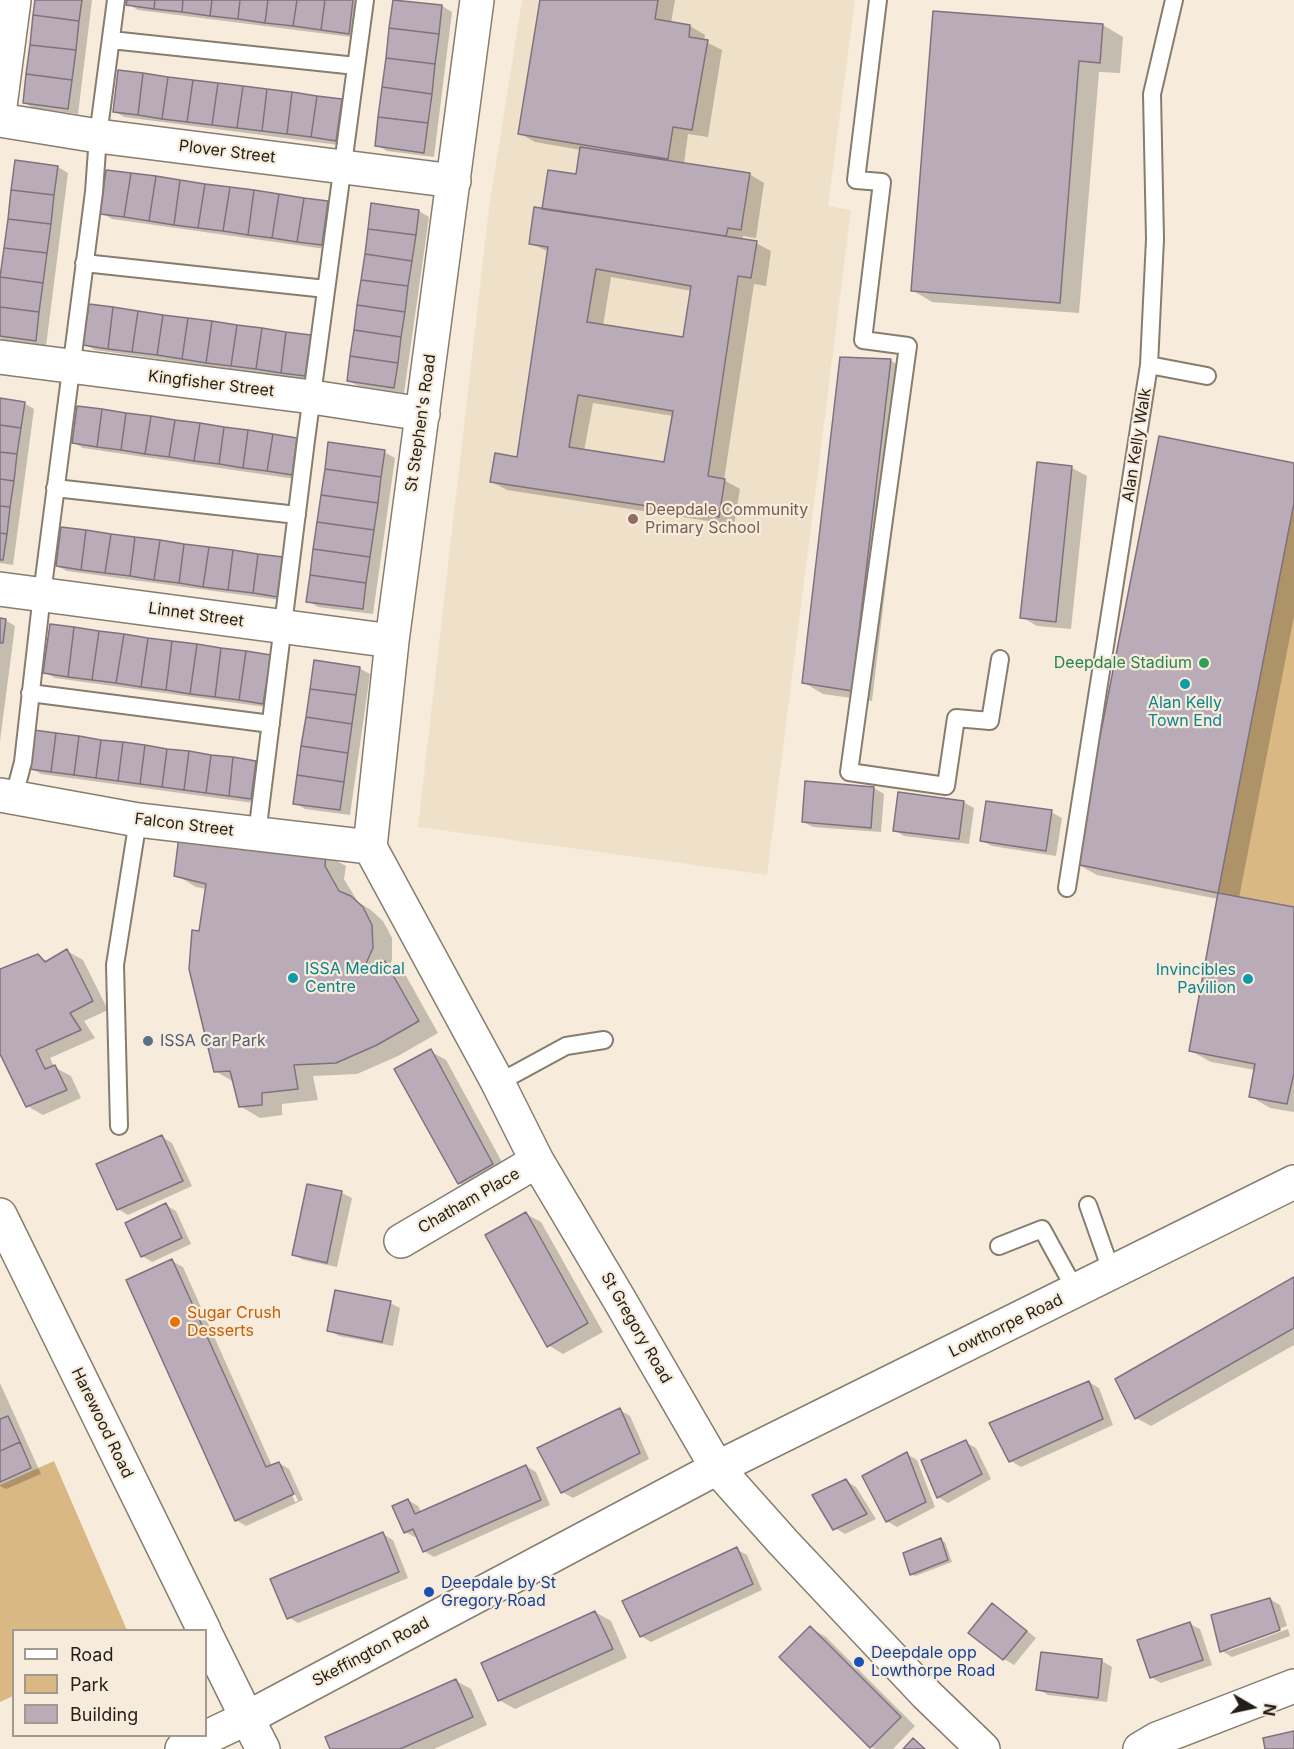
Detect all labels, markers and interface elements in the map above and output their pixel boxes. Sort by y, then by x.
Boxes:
street label: Plover Street [178,137,276,167]
street label: St Stephen's Road [402,353,440,493]
street label: Kingfisher Street [147,367,275,401]
street label: Alan Kelly Walk [1119,387,1155,503]
place label: Deepdale Community Primary School [645,500,808,538]
marker: Deepdale Community Primary School [626,512,640,526]
street label: Linnet Street [147,599,245,631]
place label: Deepdale Stadium [1054,653,1192,673]
marker: Deepdale Stadium [1197,656,1211,670]
marker: Alan Kelly Town End [1178,677,1192,691]
place label: Alan Kelly Town End [1148,693,1222,731]
street label: Falcon Street [133,809,235,841]
place label: ISSA Medical Centre [305,959,405,997]
place label: Invincibles Pavilion [1156,960,1236,998]
marker: ISSA Medical Centre [286,971,300,985]
marker: Invincibles Pavilion [1241,972,1255,986]
place label: ISSA Car Park [160,1031,266,1051]
marker: ISSA Car Park [141,1034,155,1048]
street label: Chatham Place [415,1164,523,1238]
street label: St Gregory Road [596,1269,676,1387]
street label: Lowthorpe Road [946,1290,1066,1362]
place label: Sugar Crush Desserts [187,1303,281,1341]
marker: Sugar Crush Desserts [168,1315,182,1329]
street label: Harewood Road [67,1365,137,1481]
place label: Deepdale by St Gregory Road [441,1573,556,1611]
marker: Deepdale by St Gregory Road [422,1585,436,1599]
street label: Skeffington Road [309,1613,433,1691]
legend [12,1629,207,1737]
place label: Deepdale opp Lowthorpe Road [871,1643,995,1681]
text: Road [70,1644,113,1665]
marker: Deepdale opp Lowthorpe Road [852,1655,866,1669]
text: Park [70,1674,109,1695]
north arrow [1222,1677,1282,1737]
text: N [1259,1702,1281,1717]
text: Building [70,1704,138,1725]

